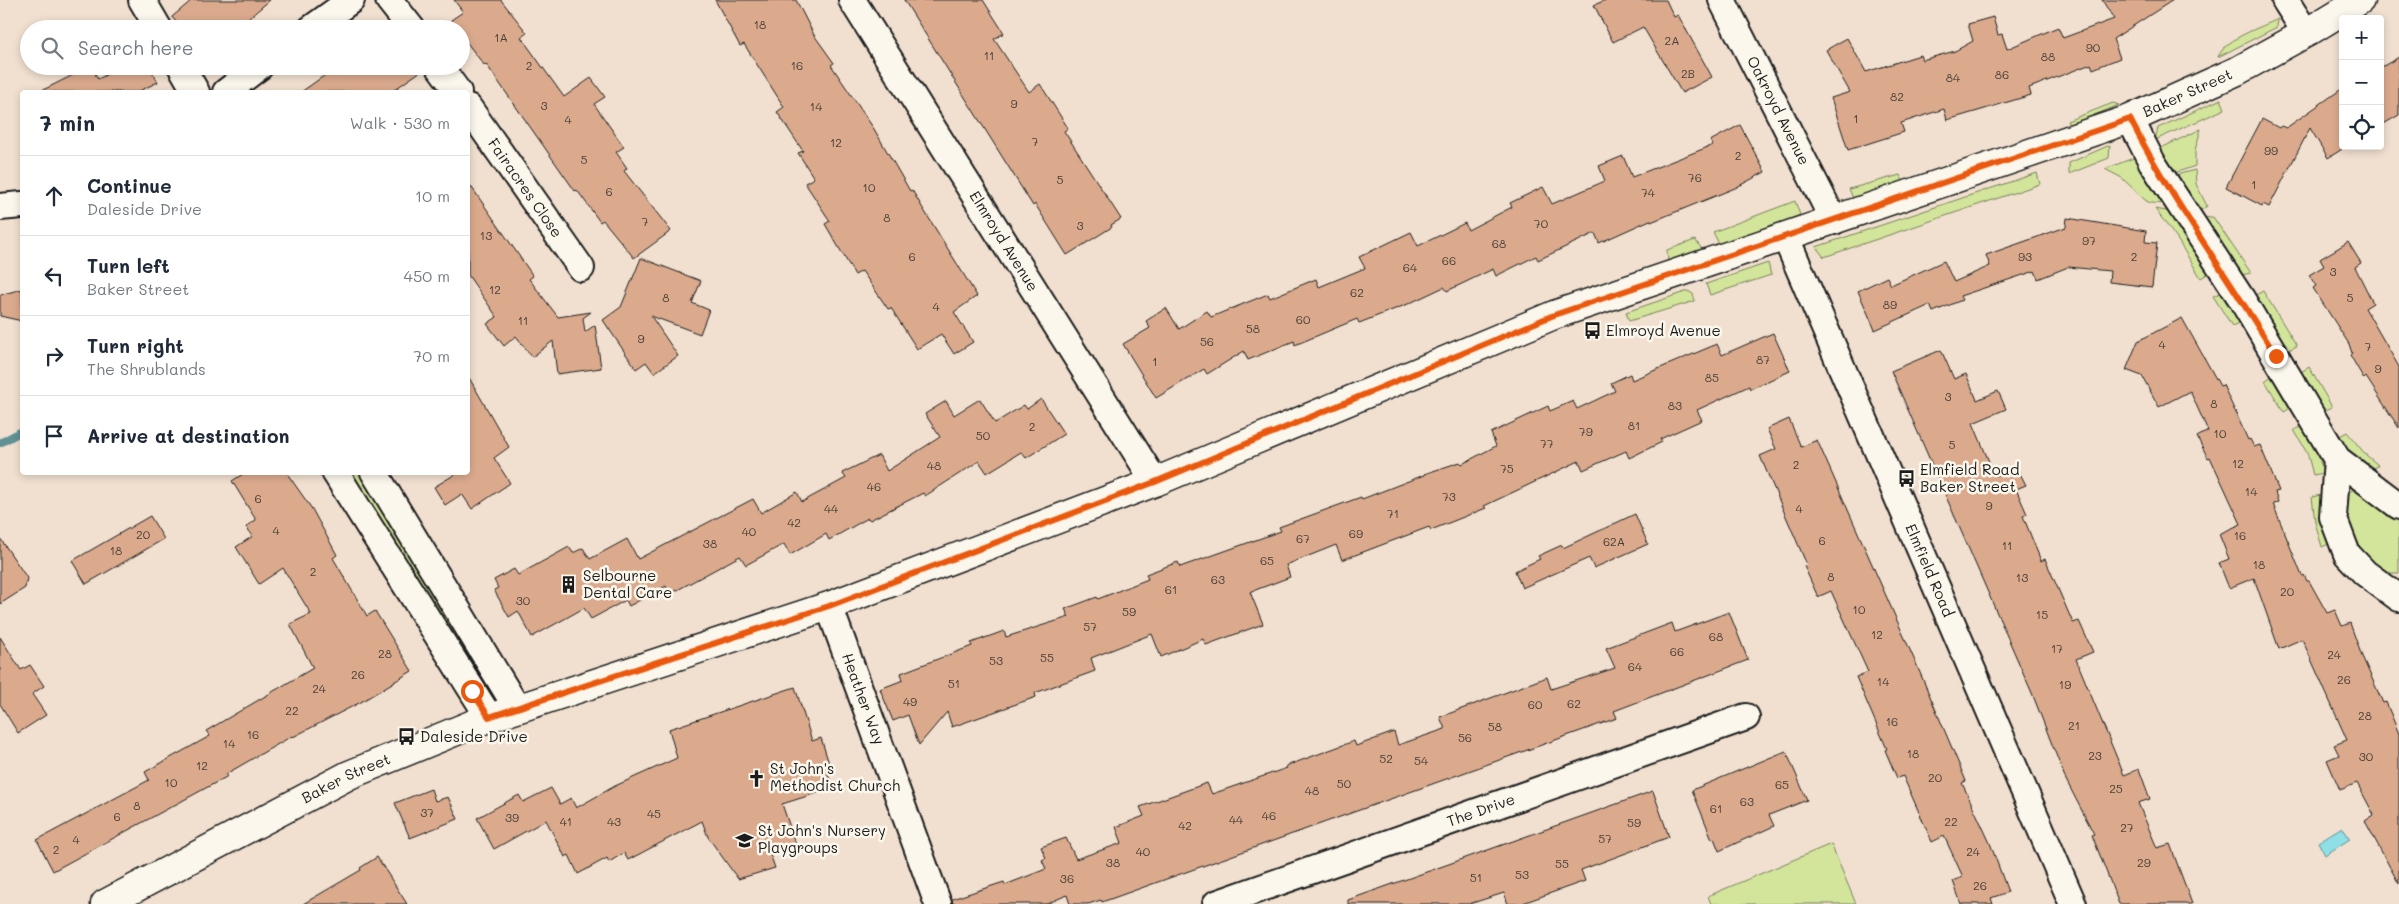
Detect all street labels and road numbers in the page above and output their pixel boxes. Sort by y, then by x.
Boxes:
street label: Oakroyd Avenue [1743,52,1815,168]
street label: Baker Street [2139,63,2235,121]
street label: Fairacres Close [484,134,567,241]
street label: Elmroyd Avenue [965,187,1044,295]
street label: Elmfield Road [1901,520,1959,620]
street label: Heather Way [838,650,890,748]
street label: Baker Street [298,748,393,807]
street label: The Drive [1444,788,1517,831]

